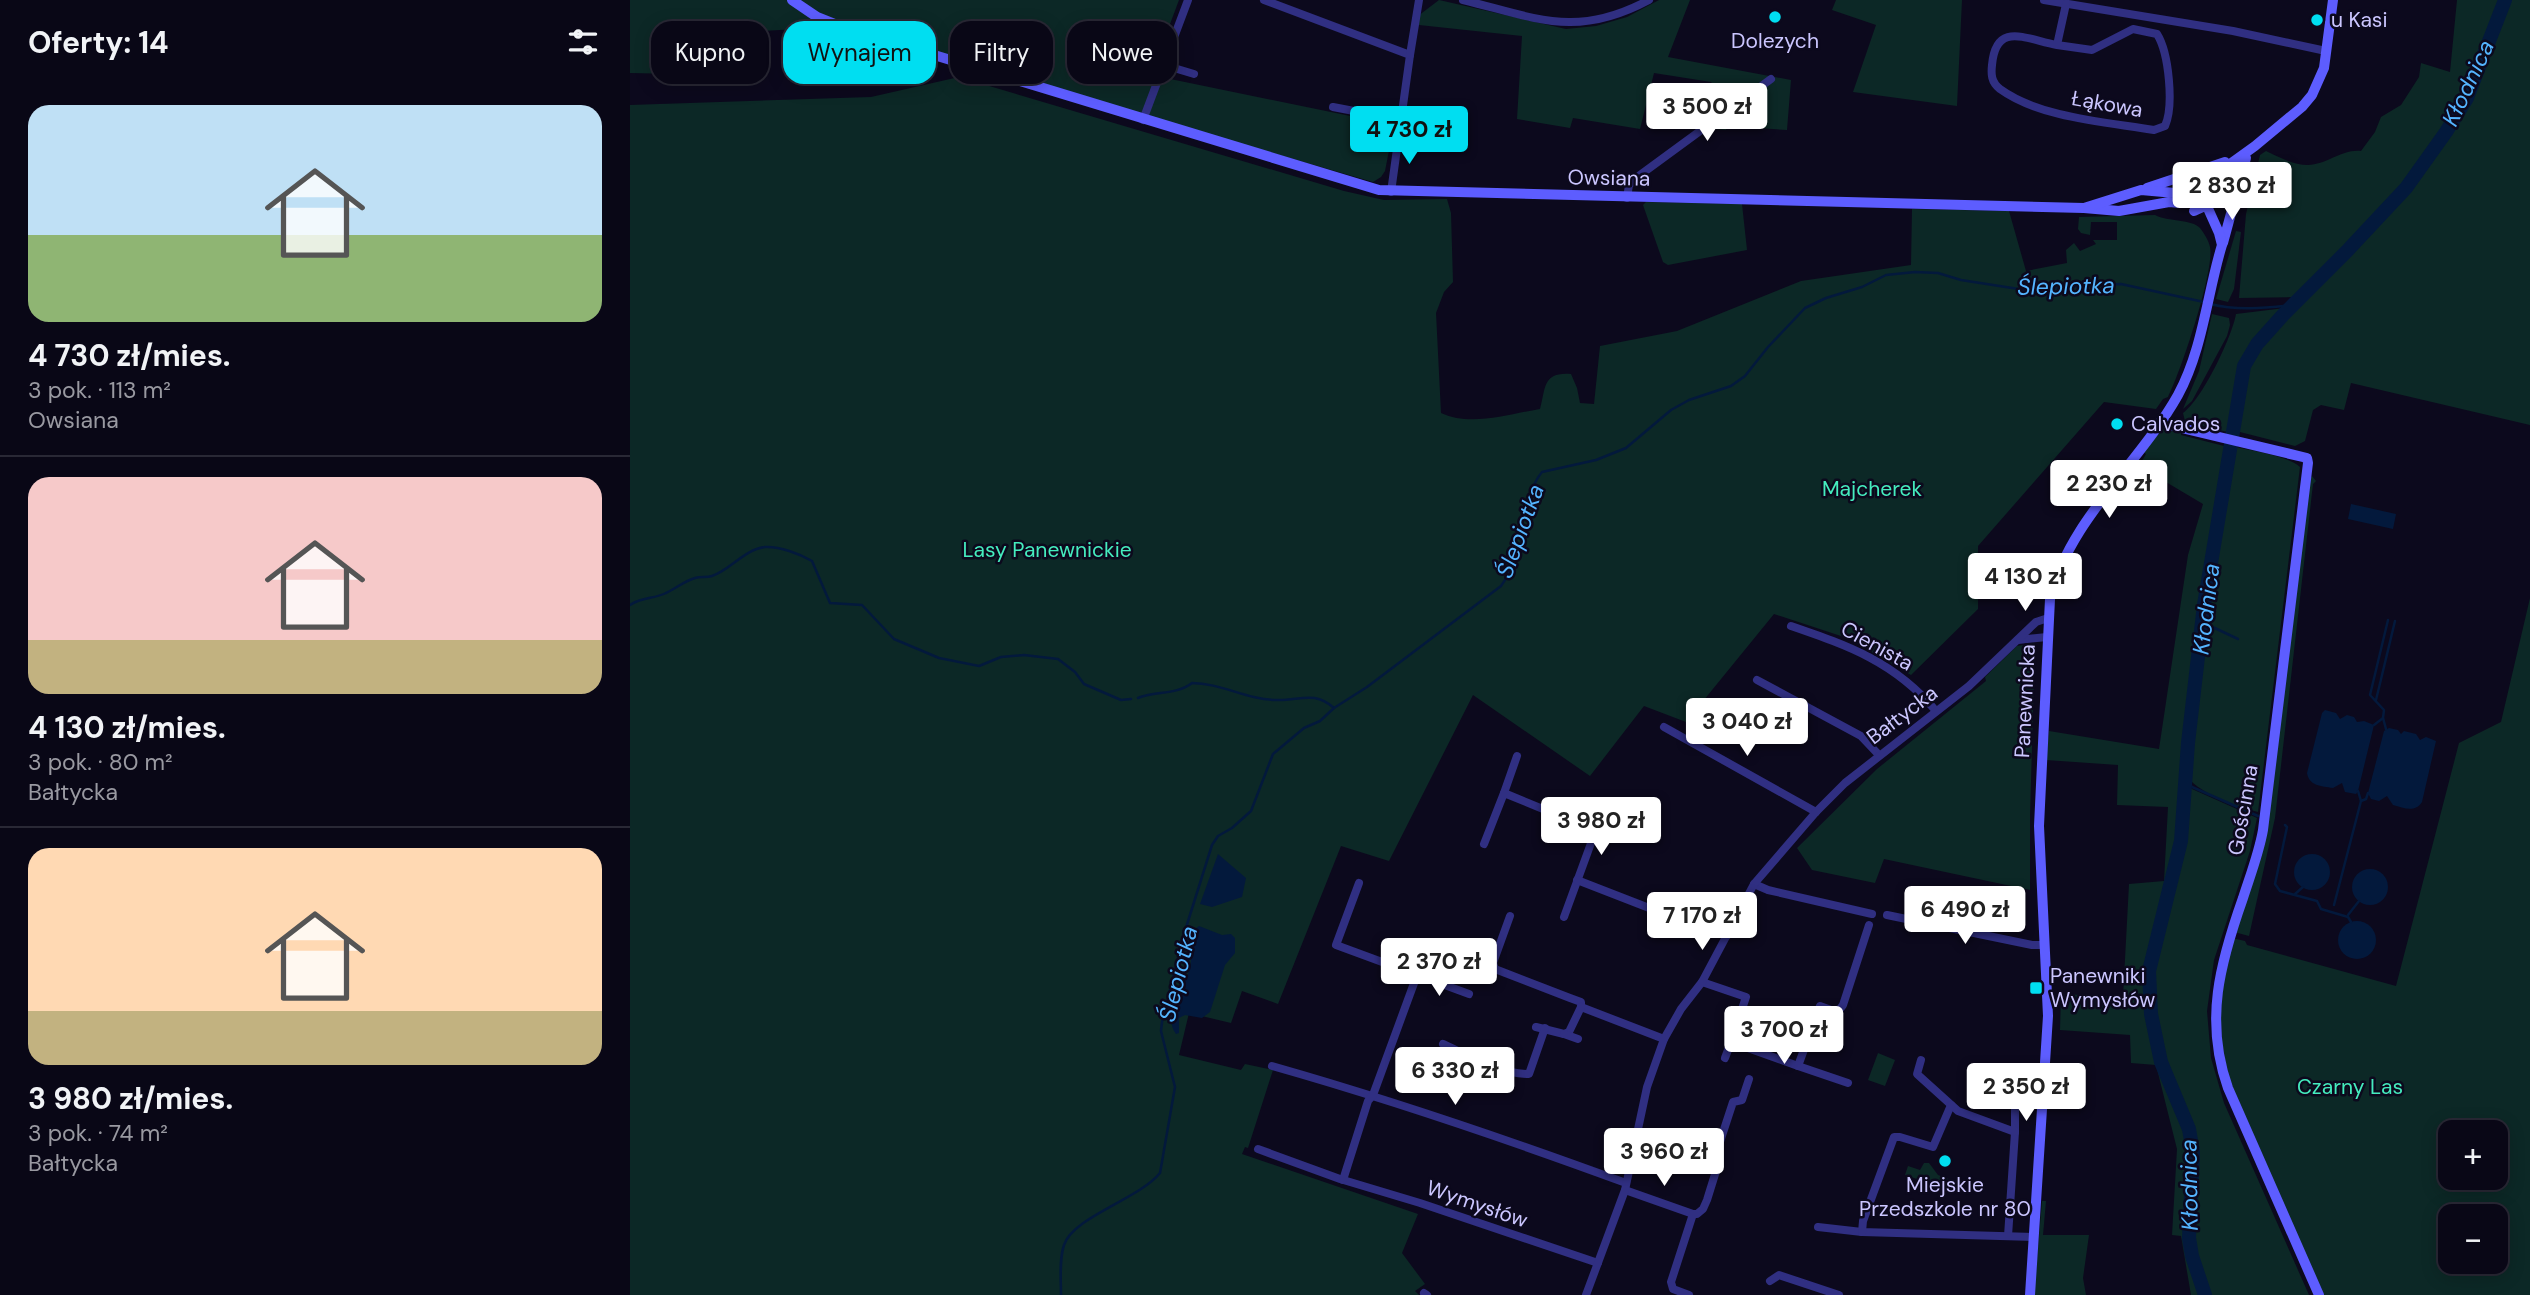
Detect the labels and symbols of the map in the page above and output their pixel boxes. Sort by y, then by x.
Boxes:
place label: u Kasi [2331,6,2387,34]
marker: Dolezych [1767,9,1783,25]
marker: u Kasi [2309,12,2325,28]
place label: Dolezych [1731,27,1819,55]
water label: Kłodnica [2435,35,2501,131]
pin: 3 500 zł [1635,83,1779,143]
street label: Łąkowa [2069,84,2145,124]
pin: 4 730 zł [1337,106,1481,166]
pin: 2 830 zł [2160,162,2304,222]
street label: Owsiana [1567,163,1651,193]
water label: Ślepiotka [2017,270,2115,302]
place label: Calvados [2131,410,2220,438]
marker: Calvados [2109,416,2125,432]
pin: 2 230 zł [2037,461,2181,520]
park label: Majcherek [1822,475,1922,503]
water label: Ślepiotka [1489,480,1551,582]
park label: Lasy Panewnickie [962,536,1132,564]
pin: 4 130 zł [1953,554,2097,613]
water label: Kłodnica [2186,562,2226,656]
street label: Cienista [1836,615,1918,677]
street label: Panewnicka [2008,643,2042,759]
street label: Bałtycka [1861,679,1943,751]
pin: 3 040 zł [1675,698,1819,758]
street label: Gościnna [2221,763,2265,857]
pin: 3 980 zł [1529,798,1673,857]
pin: 6 490 zł [1893,886,2037,946]
pin: 7 170 zł [1630,892,1774,952]
water label: Ślepiotka [1152,923,1204,1025]
pin: 2 370 zł [1367,939,1511,998]
place label: Panewniki Wymysłów [2050,962,2155,1014]
marker: Panewniki Wymysłów [2028,980,2044,996]
pin: 3 700 zł [1712,1006,1856,1066]
pin: 6 330 zł [1383,1048,1527,1107]
pin: 2 350 zł [1954,1064,2098,1123]
park label: Czarny Las [2297,1073,2403,1101]
pin: 3 960 zł [1592,1128,1736,1188]
water label: Kłodnica [2173,1139,2205,1231]
marker: Miejskie Przedszkole nr 80 [1937,1153,1953,1169]
place label: Miejskie Przedszkole nr 80 [1859,1171,2031,1223]
street label: Wymysłów [1423,1174,1531,1234]

